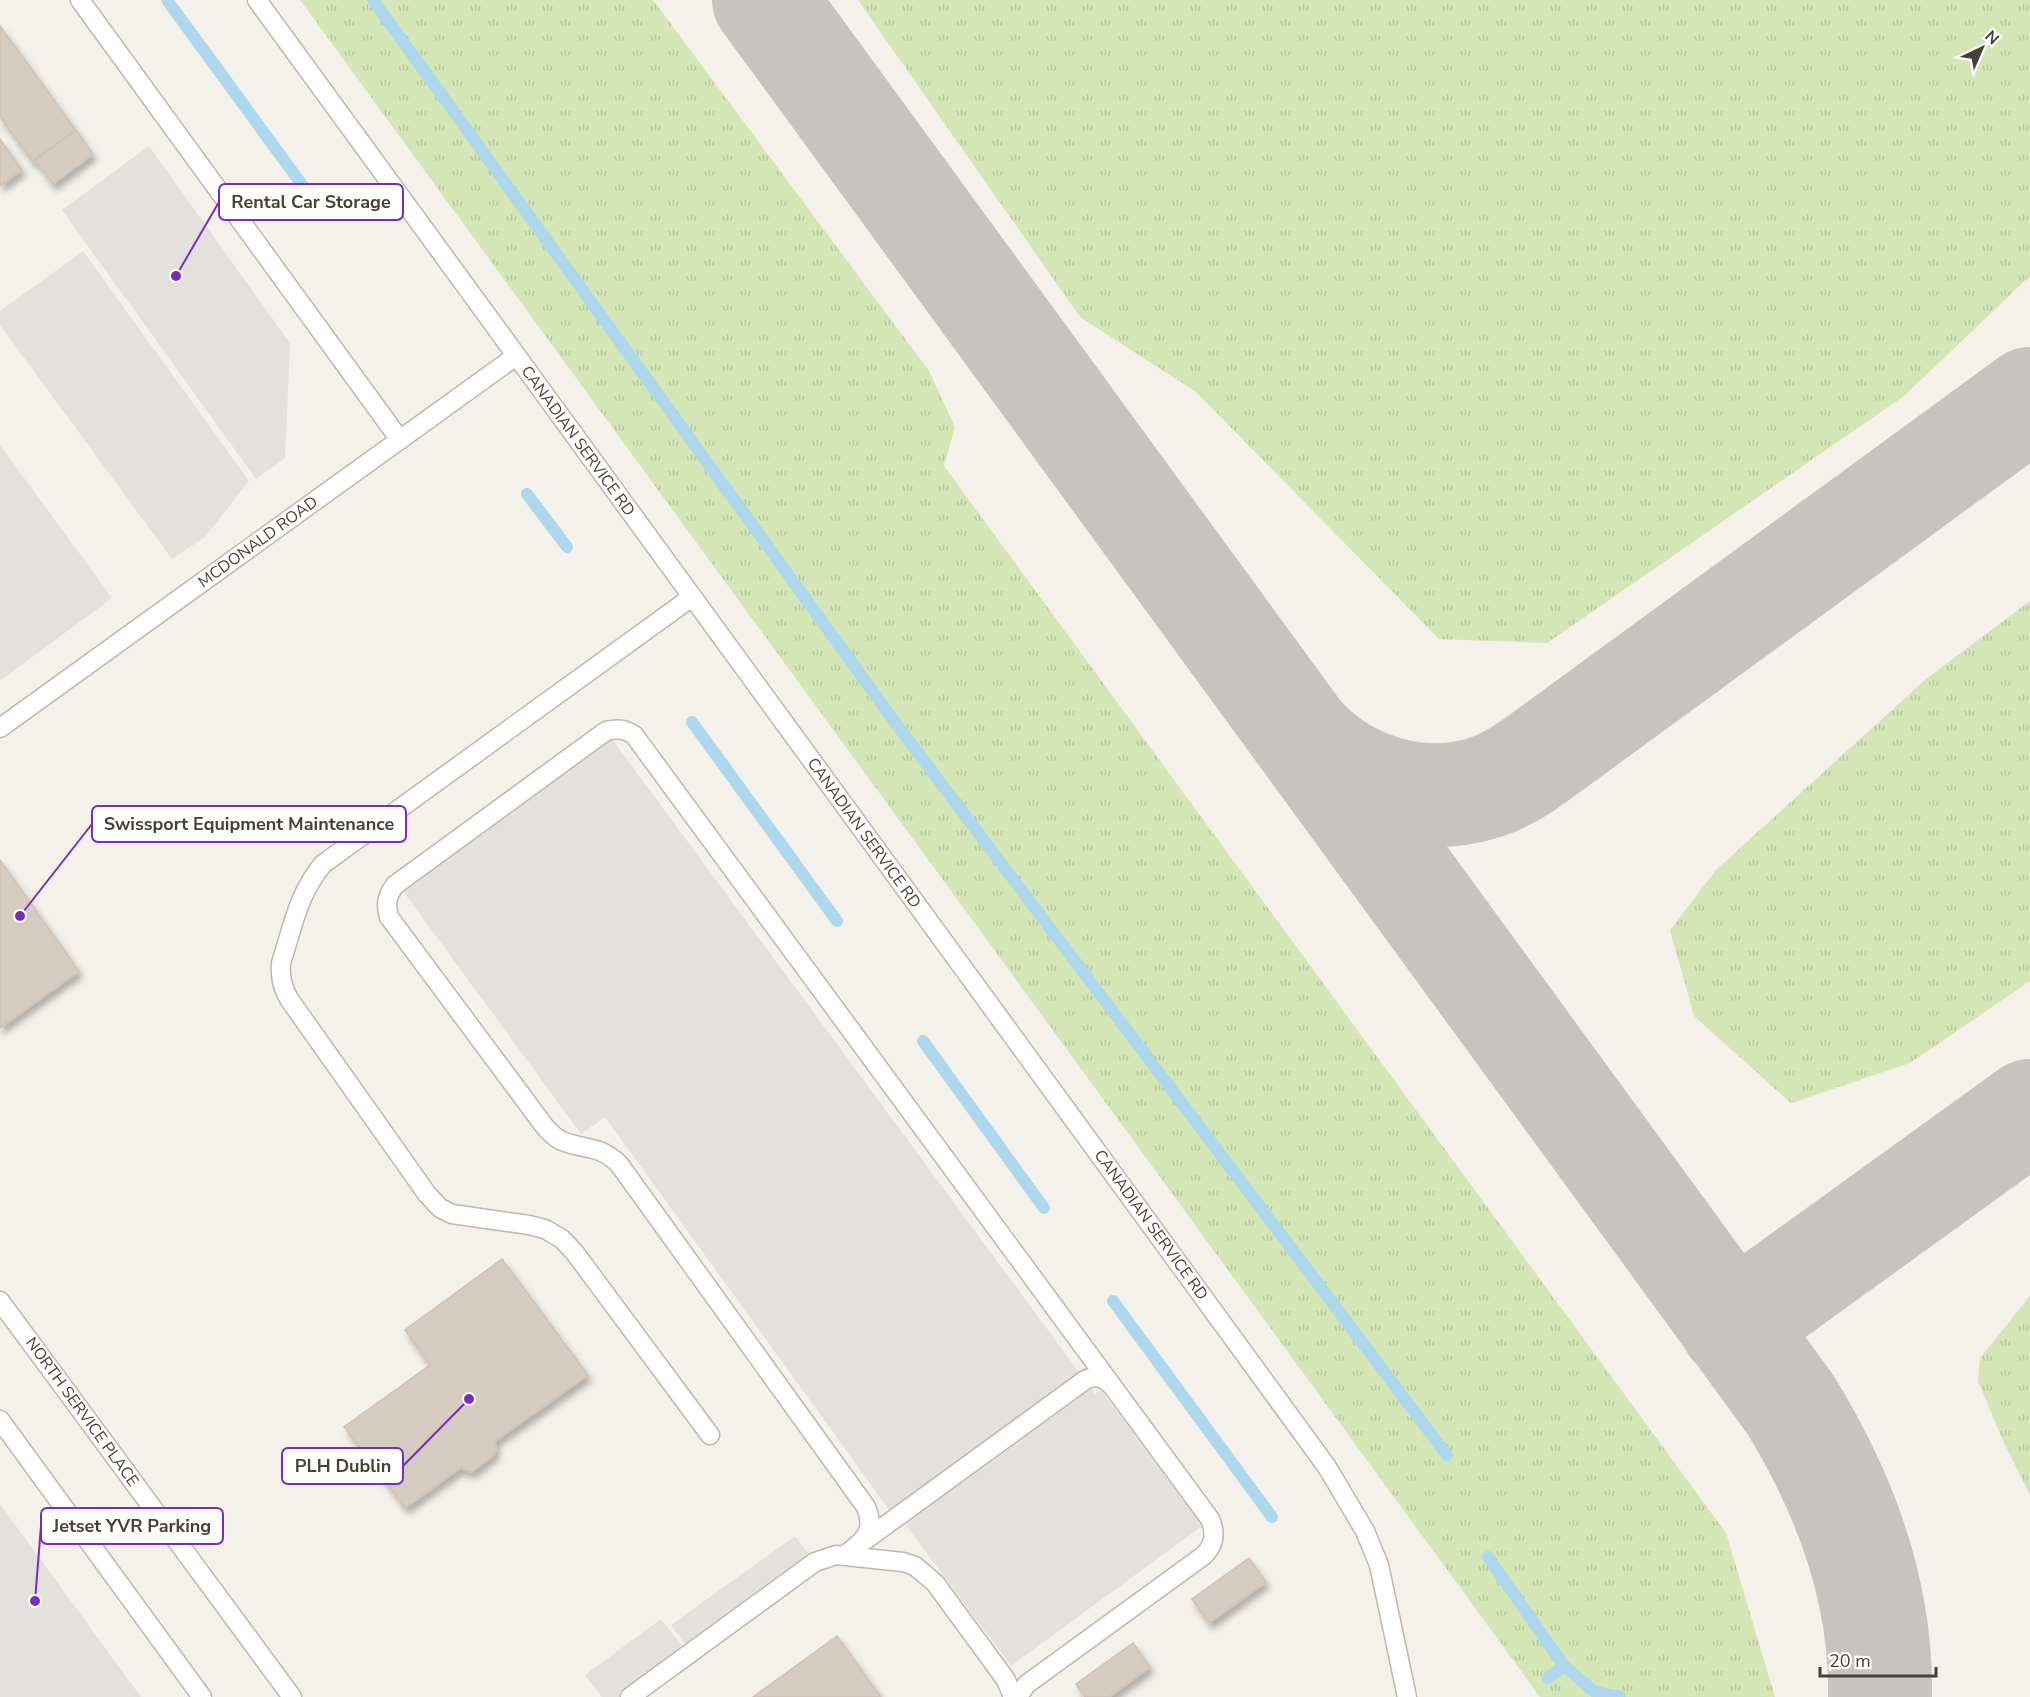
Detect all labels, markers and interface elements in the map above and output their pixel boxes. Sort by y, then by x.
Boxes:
north arrow [1952,18,2012,78]
text: N [1980,26,2004,50]
callout: Rental Car Storage [219,184,403,220]
text: Rental Car Storage [231,190,391,214]
street label: CANADIAN SERVICE RD [516,361,640,521]
street label: MCDONALD ROAD [194,491,322,593]
street label: CANADIAN SERVICE RD [802,753,926,913]
callout: Swissport Equipment Maintenance [92,806,406,842]
text: Swissport Equipment Maintenance [104,812,394,836]
street label: CANADIAN SERVICE RD [1089,1145,1213,1305]
street label: NORTH SERVICE PLACE [20,1333,144,1491]
callout: PLH Dublin [282,1448,403,1484]
text: PLH Dublin [295,1454,391,1478]
callout: Jetset YVR Parking [41,1508,223,1544]
text: Jetset YVR Parking [52,1514,211,1538]
scale bar [1820,1640,1936,1678]
text: 20 m [1829,1649,1871,1673]

